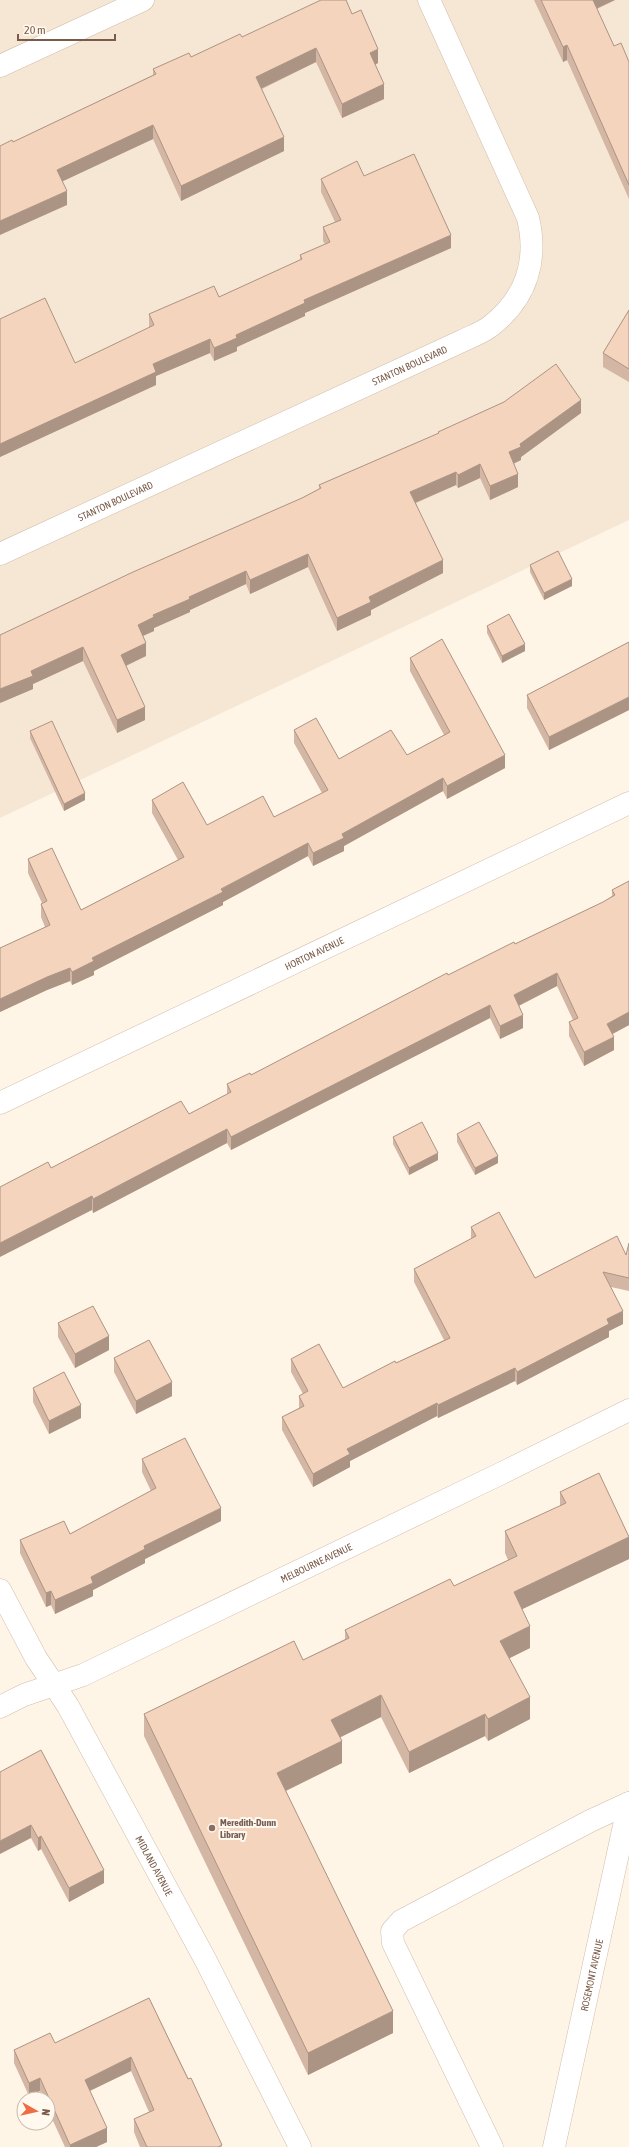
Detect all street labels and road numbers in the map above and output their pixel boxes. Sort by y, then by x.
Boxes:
street label: STANTON BOULEVARD [371,343,449,388]
street label: STANTON BOULEVARD [76,479,155,523]
street label: HORTON AVENUE [283,935,346,972]
street label: MELBOURNE AVENUE [279,1541,355,1585]
street label: MIDLAND AVENUE [133,1834,175,1898]
street label: ROSEMONT AVENUE [579,1937,605,2012]

